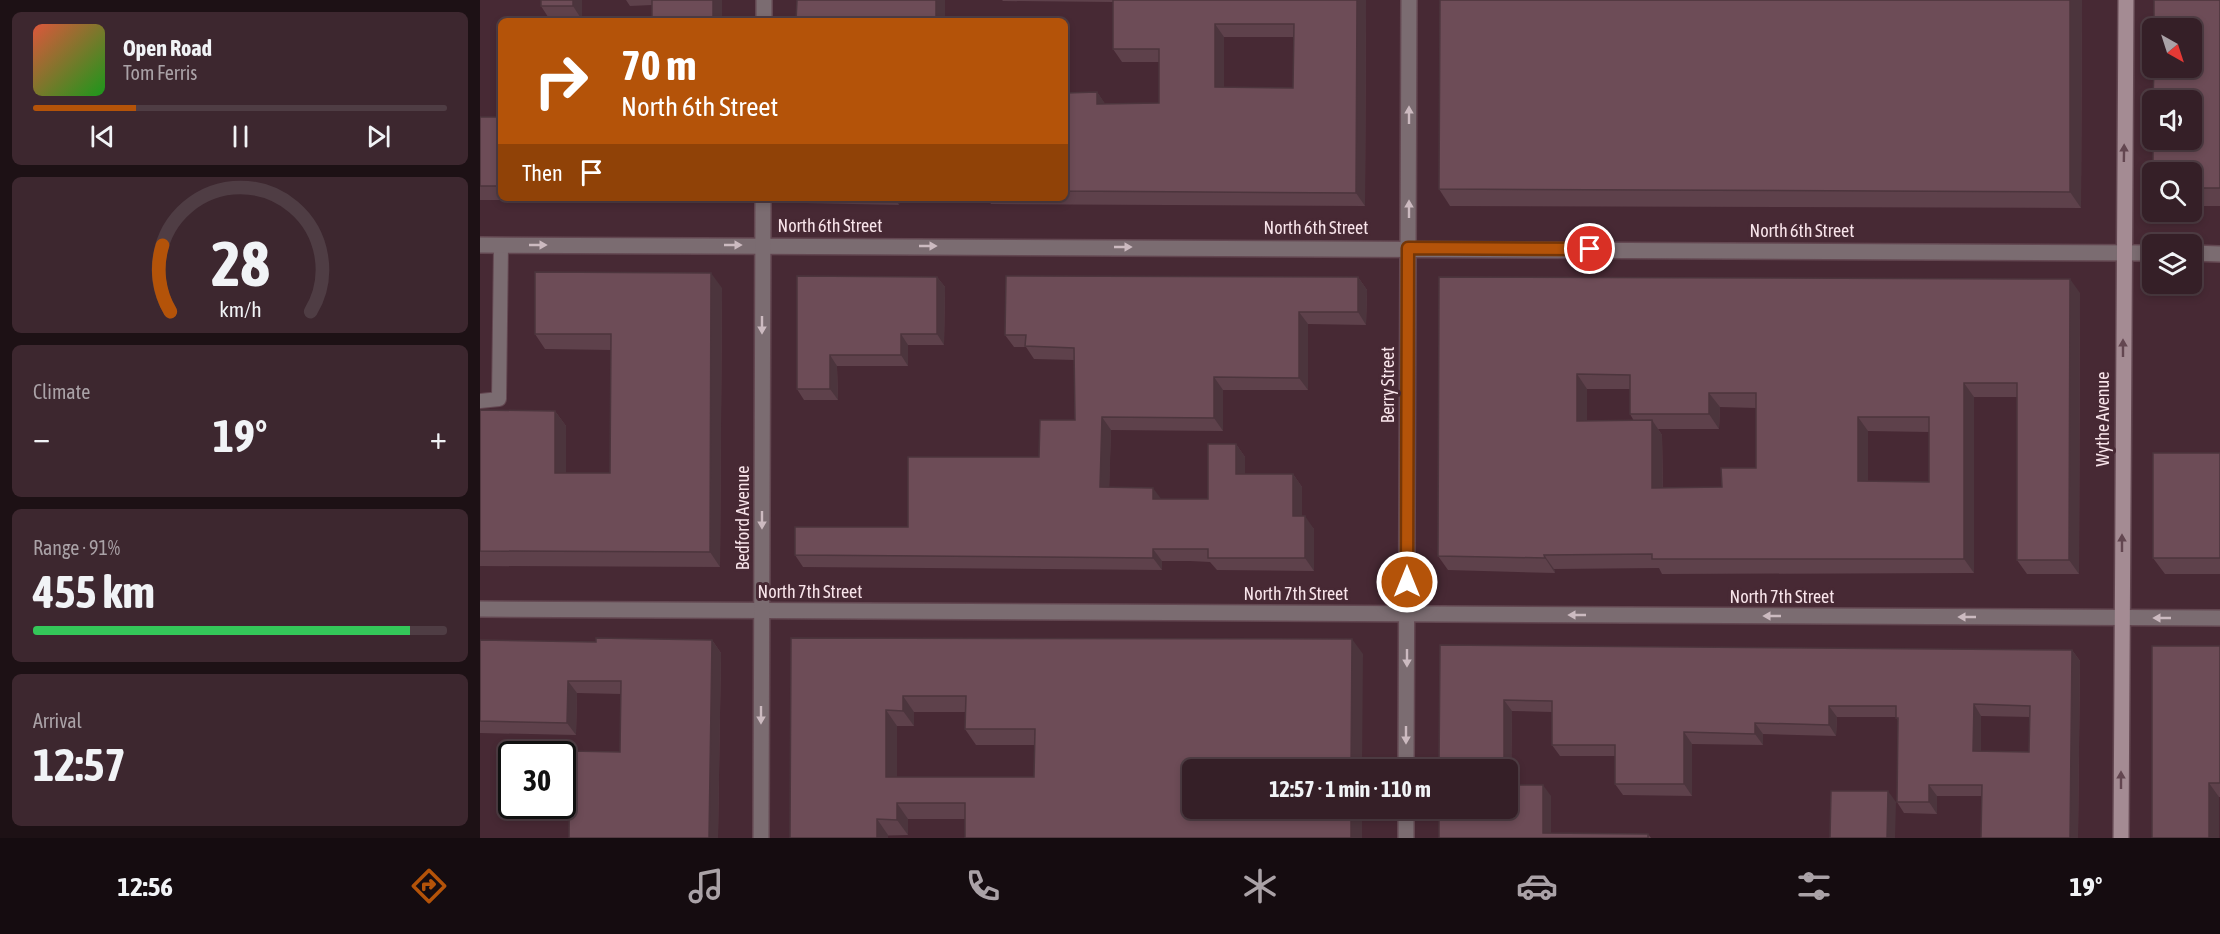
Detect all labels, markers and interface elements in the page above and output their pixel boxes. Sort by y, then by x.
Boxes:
north arrow [2142,18,2202,78]
map controls [2142,18,2202,294]
text: Open Road [123,35,212,61]
text: 70 m [621,41,696,89]
icon: right [522,42,600,120]
text: Tom Ferris [123,61,197,84]
button: sound [2142,90,2202,150]
text: North 6th Street [621,91,778,122]
one-way arrow [1404,105,1414,124]
icon: previous [86,120,119,153]
icon: pause [224,120,257,153]
icon: next [362,120,395,153]
one-way arrow [2119,143,2129,162]
icon: arrive [575,156,608,189]
text: Then [522,160,563,186]
button: search [2142,162,2202,222]
one-way arrow [1404,199,1414,218]
street label: North 6th Street [778,215,882,236]
street label: North 6th Street [1264,217,1368,238]
street label: North 6th Street [1750,220,1854,241]
pin [1564,223,1615,274]
text: 28 [211,228,269,299]
icon: arrive [1573,232,1606,265]
button: layers [2142,234,2202,294]
one-way arrow [529,240,548,250]
one-way arrow [724,240,743,250]
one-way arrow [919,241,938,251]
one-way arrow [1114,242,1133,252]
text: km/h [219,297,261,322]
one-way arrow [757,315,767,334]
one-way arrow [2118,338,2128,357]
street label: Berry Street [1377,347,1398,423]
street label: Wythe Avenue [2092,372,2113,466]
text: Climate [33,380,90,403]
text: 19° [213,410,267,462]
text: − [33,418,50,456]
text: + [430,418,447,456]
street label: Bedford Avenue [732,466,753,570]
one-way arrow [757,510,767,529]
one-way arrow [2117,533,2127,552]
text: Range · 91% [33,536,120,559]
position arrow [1375,550,1439,614]
text: 455 km [33,566,155,618]
street label: North 7th Street [758,581,862,602]
street label: North 7th Street [1244,583,1348,604]
street label: North 7th Street [1730,586,1834,607]
one-way arrow [1567,610,1586,620]
one-way arrow [1762,611,1781,621]
one-way arrow [1957,612,1976,622]
one-way arrow [2152,613,2171,623]
one-way arrow [1402,649,1412,668]
one-way arrow [756,705,766,724]
text: Arrival [33,709,82,732]
one-way arrow [1401,726,1411,745]
text: 12:57 [33,739,126,791]
speed limit sign: 30 [498,741,576,819]
one-way arrow [2116,770,2126,789]
text: 12:57 · 1 min · 110 m [1269,776,1431,802]
icon: directions [408,865,450,907]
icon: music [685,865,727,907]
icon: phone [962,865,1004,907]
icon: climate [1239,865,1281,907]
icon: car [1516,865,1558,907]
icon: filters [1793,865,1835,907]
text: 12:56 [117,871,173,902]
text: 19° [2070,871,2102,902]

